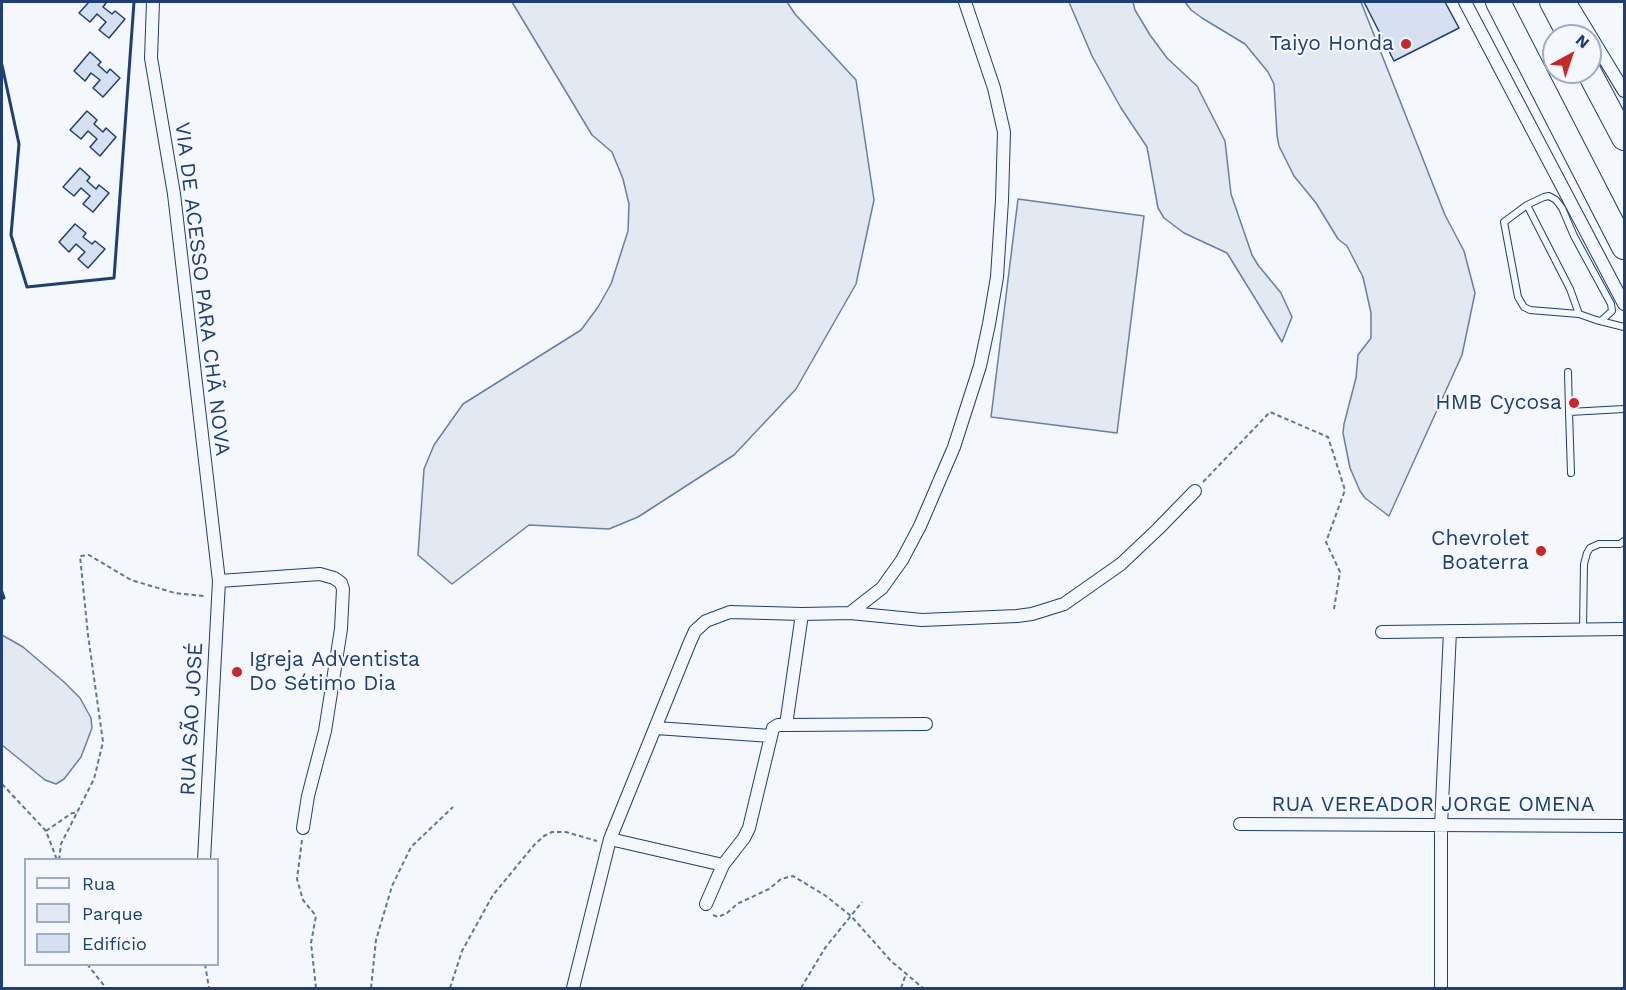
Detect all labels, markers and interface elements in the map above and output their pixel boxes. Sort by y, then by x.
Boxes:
north arrow [1542,24,1602,84]
text: N [1572,30,1593,52]
place label: Taiyo Honda [1269,31,1394,57]
marker: Taiyo Honda [1399,37,1413,51]
street label: VIA DE ACESSO PARA CHÃ NOVA [169,121,235,457]
place label: HMB Cycosa [1435,390,1562,416]
marker: HMB Cycosa [1567,396,1581,410]
place label: Chevrolet Boaterra [1431,526,1529,576]
marker: Chevrolet Boaterra [1534,544,1548,558]
street label: RUA SÃO JOSÉ [175,642,209,796]
place label: Igreja Adventista Do Sétimo Dia [249,647,420,697]
marker: Igreja Adventista Do Sétimo Dia [230,665,244,679]
street label: RUA VEREADOR JORGE OMENA [1271,792,1595,818]
legend [24,858,219,966]
text: Rua [82,873,115,894]
text: Parque [82,903,143,924]
text: Edifício [82,933,147,954]

